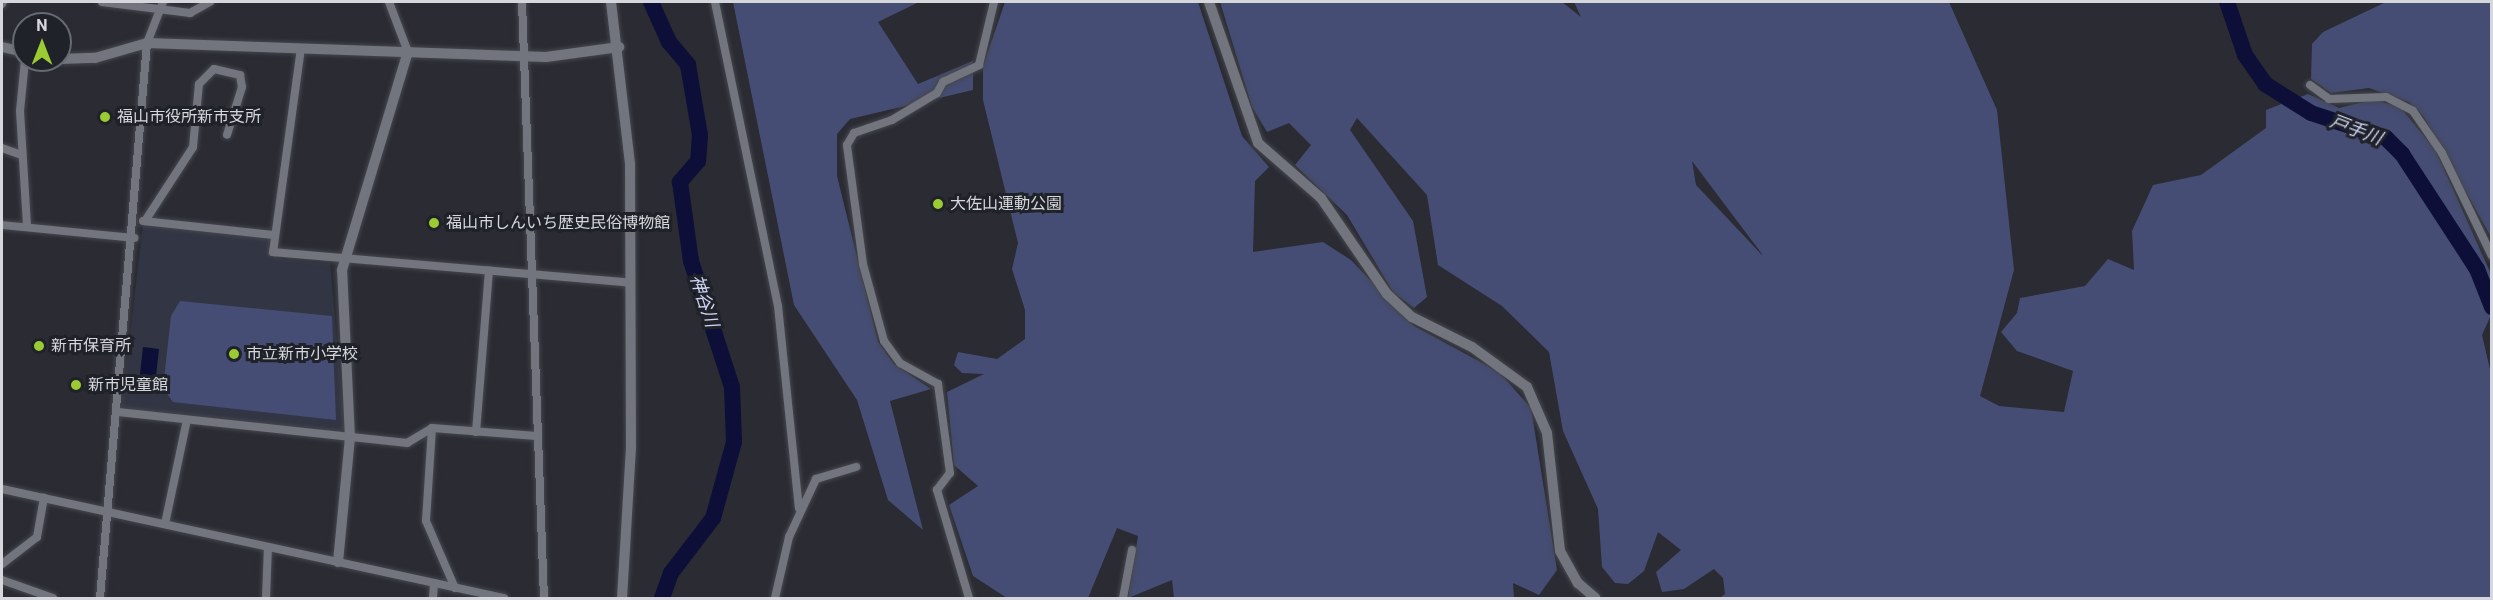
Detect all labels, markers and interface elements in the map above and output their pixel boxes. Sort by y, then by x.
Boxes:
north arrow [12,12,72,72]
text: N [36,16,48,35]
place label: 福山市役所新市支所 [117,107,261,127]
marker: 福山市役所新市支所 [98,110,112,124]
water label: 戸手川 [2327,110,2385,150]
place label: 大佐山運動公園 [950,194,1062,214]
marker: 大佐山運動公園 [931,197,945,211]
place label: 福山市しんいち歴史民俗博物館 [446,213,670,233]
marker: 福山市しんいち歴史民俗博物館 [427,216,441,230]
water label: 神谷川 [685,272,723,330]
place label: 新市保育所 [51,336,131,356]
marker: 新市保育所 [32,339,46,353]
place label: 市立新市小学校 [246,344,358,364]
marker: 市立新市小学校 [227,347,241,361]
place label: 新市児童館 [88,375,168,395]
marker: 新市児童館 [69,378,83,392]

